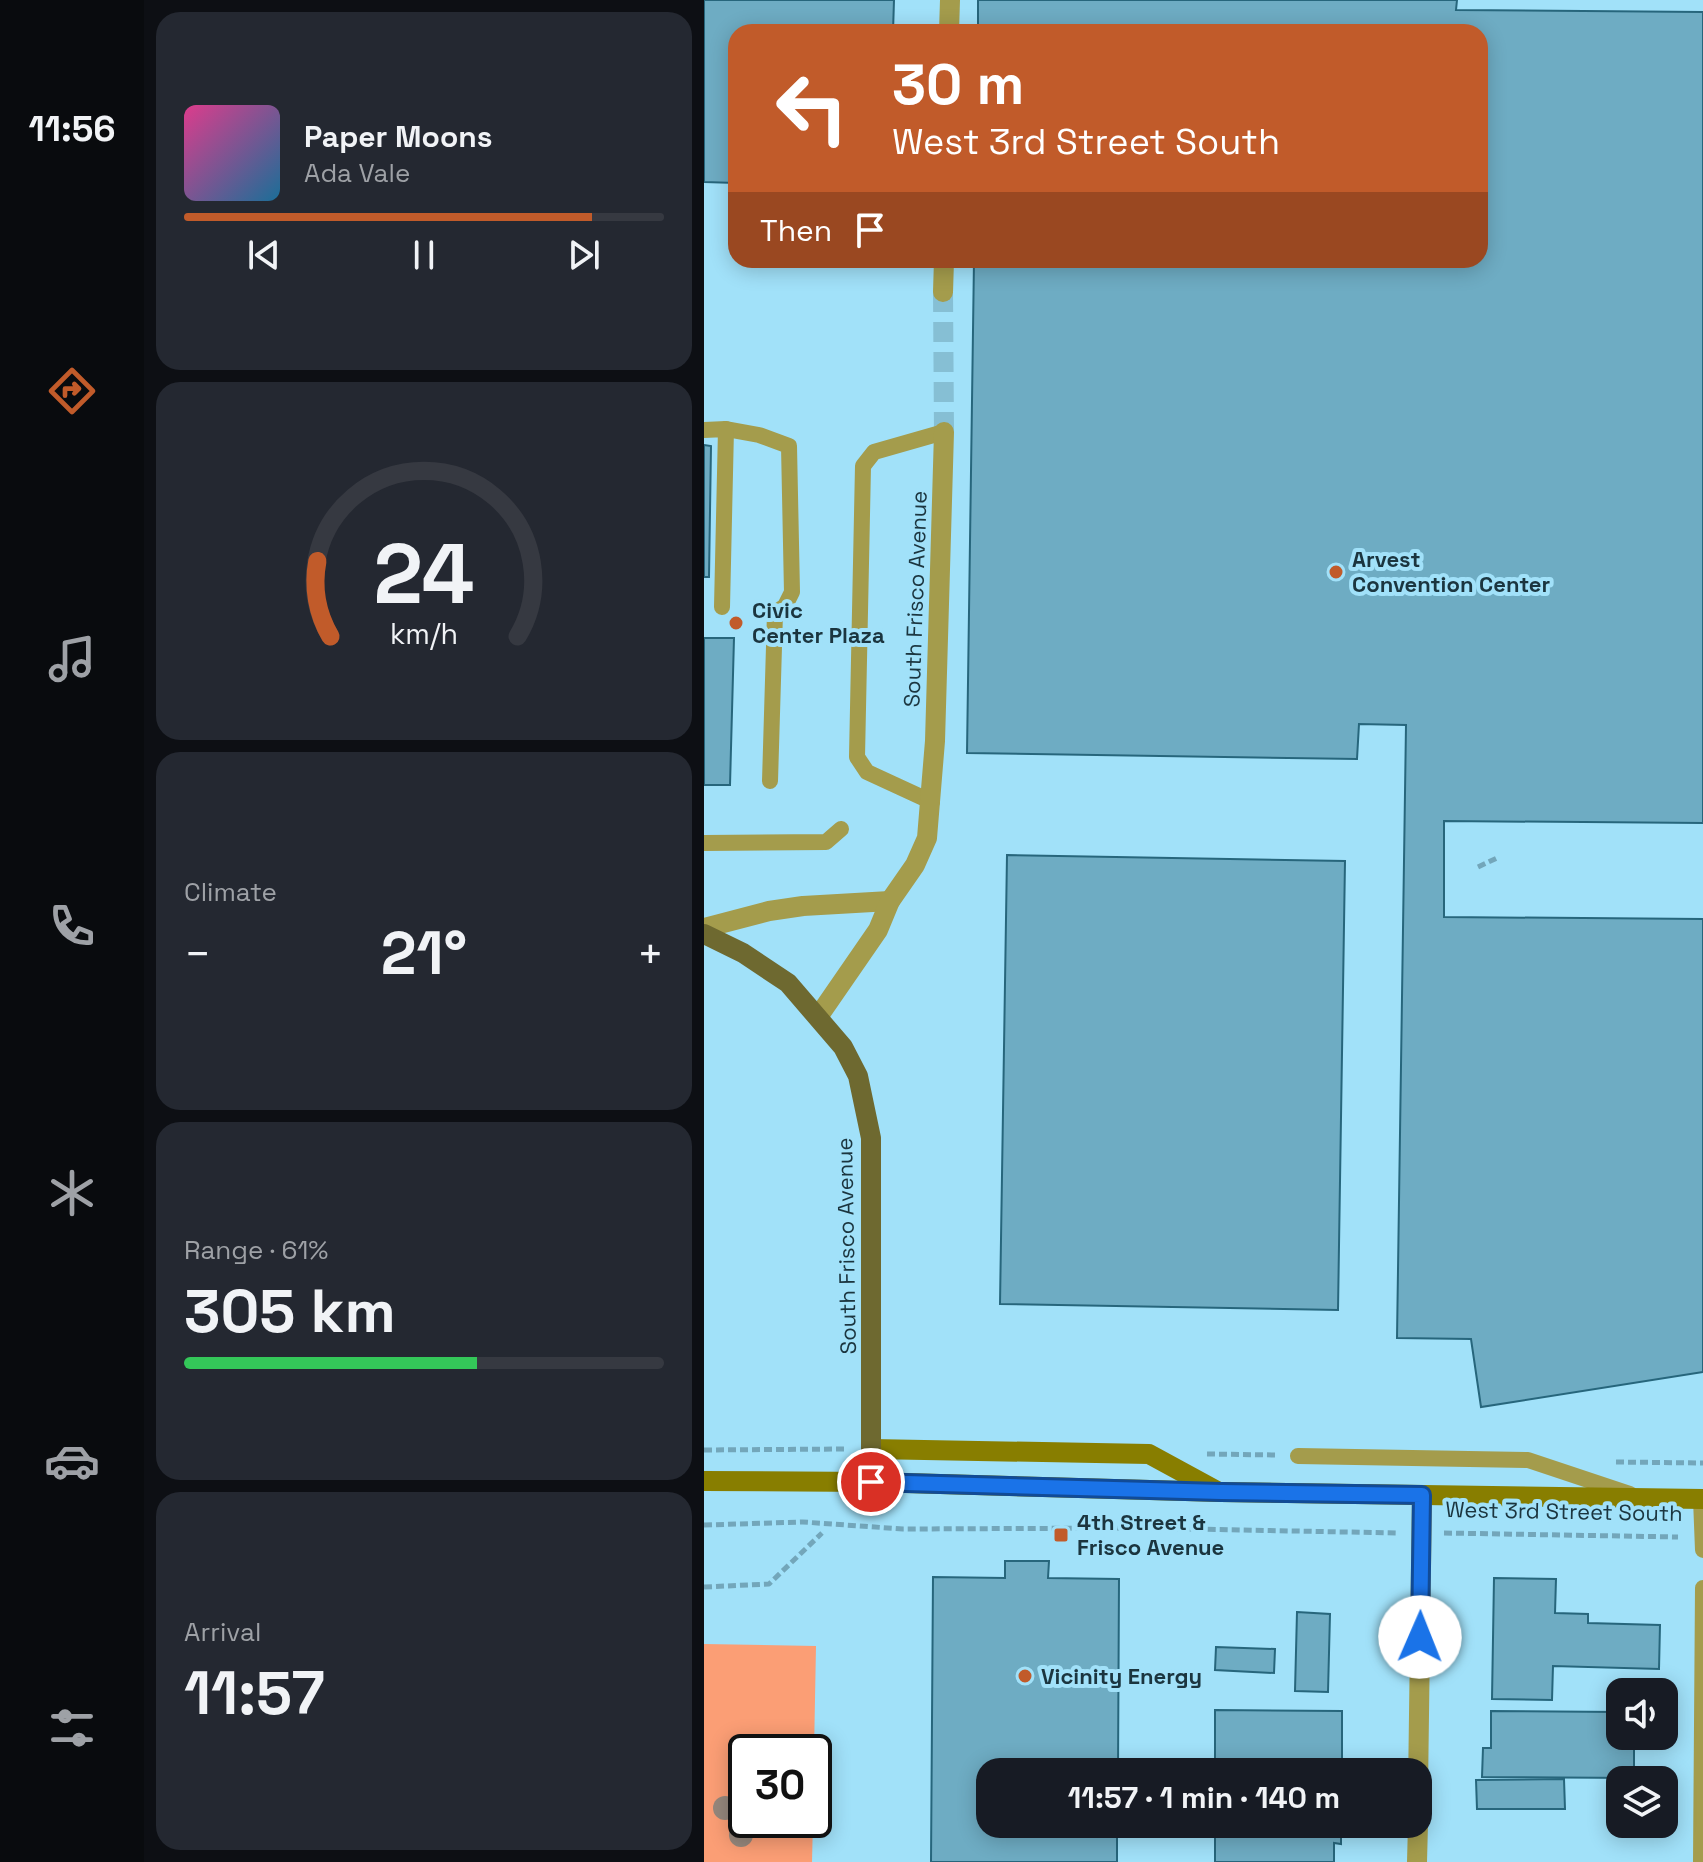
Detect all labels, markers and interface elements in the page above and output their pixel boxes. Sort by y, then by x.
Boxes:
text: 30 m [892,49,1024,120]
icon: left [760,56,864,160]
text: 11:56 [28,106,116,152]
text: Paper Moons [304,117,493,156]
text: West 3rd Street South [892,119,1280,165]
text: Ada Vale [304,156,410,190]
icon: arrive [848,208,892,252]
text: Then [760,211,832,250]
icon: previous [242,233,286,277]
icon: pause [402,233,446,277]
icon: next [562,233,606,277]
icon: directions [44,363,100,419]
street label: South Frisco Avenue [897,490,933,708]
text: 24 [374,521,474,627]
place label: Arvest Convention Center [1352,545,1550,598]
marker: Arvest Convention Center [1327,563,1345,581]
place label: Civic Center Plaza [752,596,885,649]
marker: Civic Center Plaza [727,614,745,632]
text: km/h [390,616,458,652]
icon: music [44,631,100,687]
text: Climate [184,875,277,909]
icon: phone [44,898,100,954]
text: 21° [381,915,467,992]
text: − [184,926,211,982]
text: + [637,926,664,982]
street label: South Frisco Avenue [830,1137,862,1355]
icon: climate [44,1165,100,1221]
text: Range · 61% [184,1233,328,1267]
text: 305 km [184,1273,396,1350]
icon: car [44,1433,100,1489]
pin [837,1448,905,1516]
icon: arrive [849,1460,893,1504]
street label: West 3rd Street South [1445,1495,1683,1527]
place label: 4th Street & Frisco Avenue [1077,1508,1224,1561]
marker: 4th Street & Frisco Avenue [1052,1526,1070,1544]
position arrow [1378,1595,1462,1679]
text: Arrival [184,1615,261,1649]
text: 11:57 [184,1655,325,1732]
place label: Vicinity Energy [1041,1662,1202,1690]
marker: Vicinity Energy [1016,1667,1034,1685]
map controls [1606,1678,1678,1838]
button: sound [1606,1678,1678,1750]
icon: filters [44,1700,100,1756]
speed limit sign: 30 [728,1734,832,1838]
button: layers [1606,1766,1678,1838]
text: 11:57 · 1 min · 140 m [1068,1778,1340,1817]

